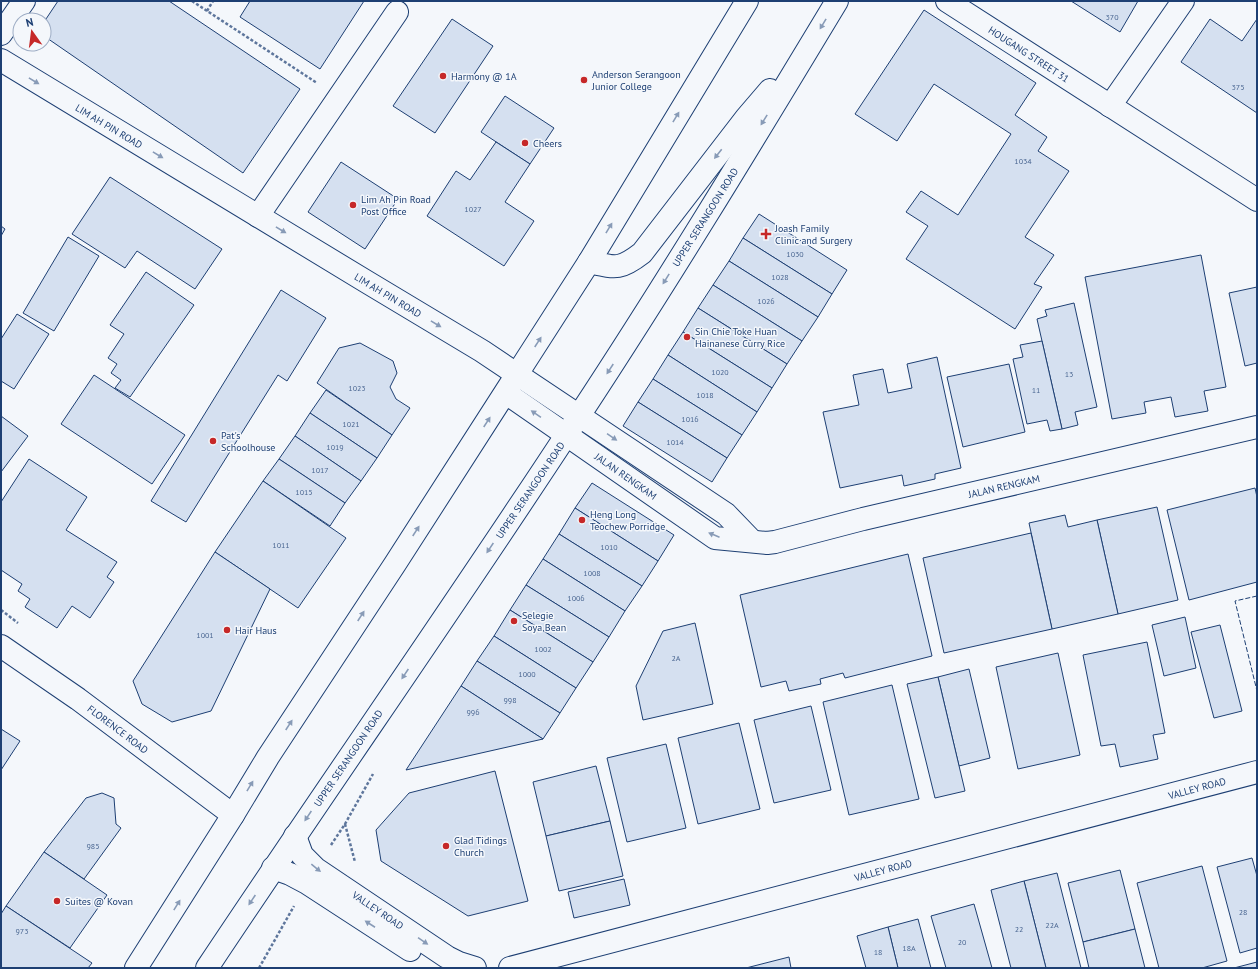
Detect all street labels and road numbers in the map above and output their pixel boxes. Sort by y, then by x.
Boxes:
street label: HOUGANG STREET 31 [986,23,1072,85]
street label: LIM AH PIN ROAD [73,101,145,152]
street label: UPPER SERANGOON ROAD [670,165,741,269]
street label: LIM AH PIN ROAD [352,270,424,321]
street label: UPPER SERANGOON ROAD [493,439,568,541]
street label: JALAN RENGKAM [591,450,659,503]
street label: JALAN RENGKAM [966,472,1041,501]
street label: FLORENCE ROAD [85,702,151,756]
street label: UPPER SERANGOON ROAD [311,707,386,809]
street label: VALLEY ROAD [1166,775,1227,803]
street label: VALLEY ROAD [852,857,913,885]
street label: VALLEY ROAD [349,888,406,932]

